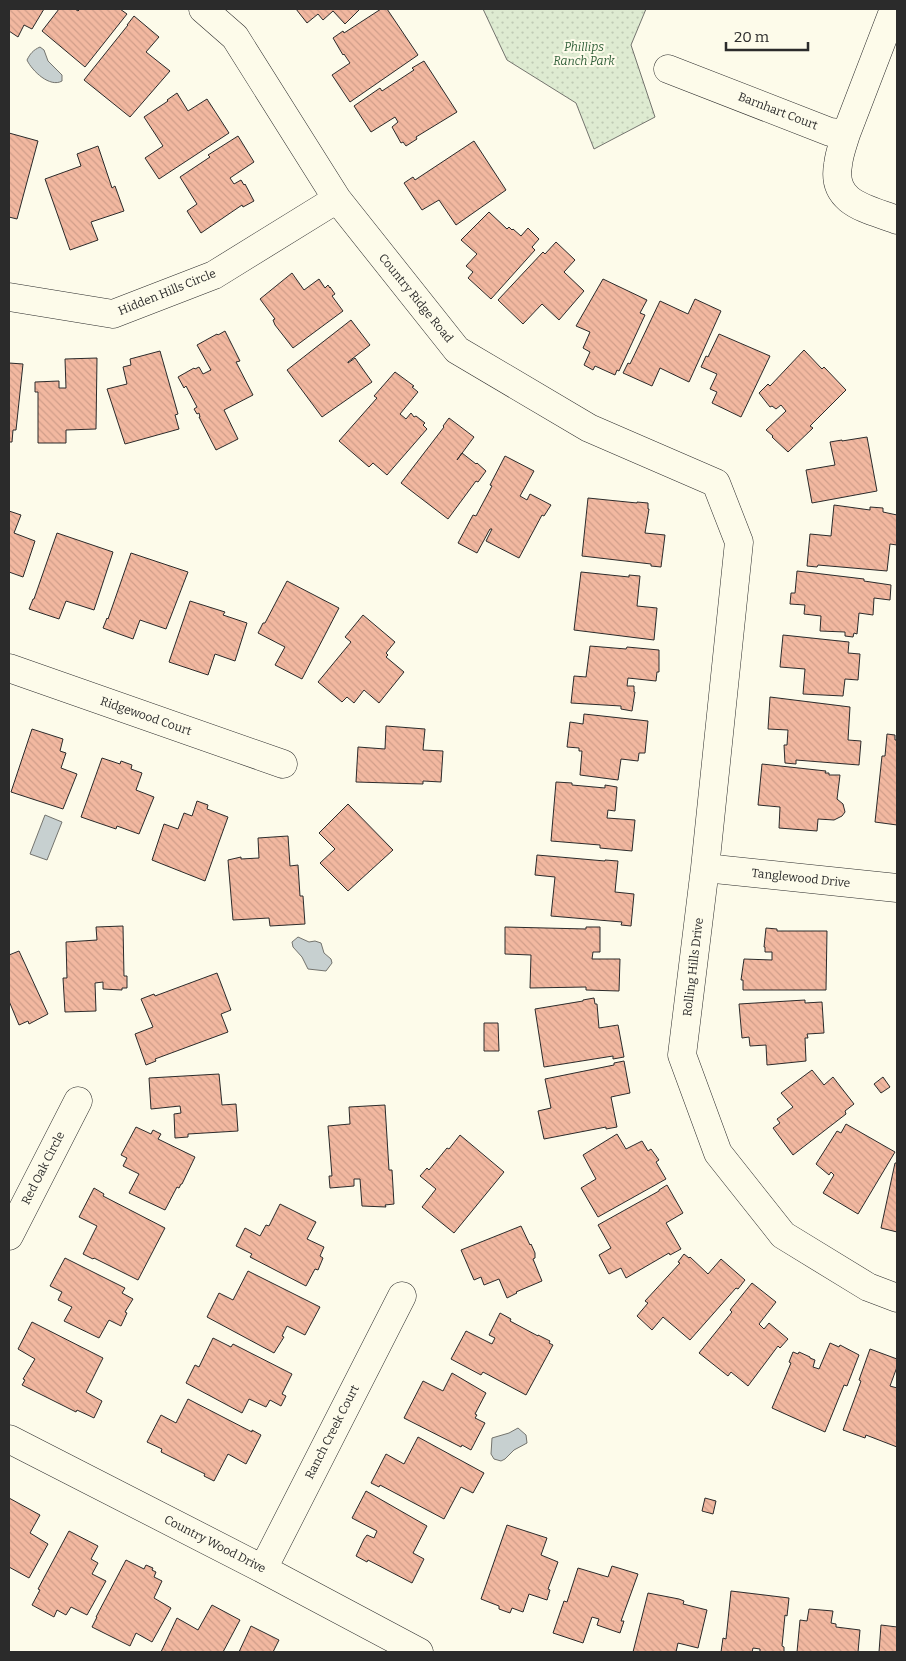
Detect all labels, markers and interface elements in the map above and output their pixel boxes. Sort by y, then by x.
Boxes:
scale bar [726,20,808,52]
text: 20 m [734,28,770,46]
park label: Phillips Ranch Park [553,40,615,68]
street label: Barnhart Court [736,89,820,133]
street label: Country Ridge Road [376,251,456,345]
street label: Hidden Hills Circle [116,266,218,318]
street label: Ridgewood Court [99,694,194,738]
street label: Tanglewood Drive [751,866,851,890]
street label: Rolling Hills Drive [680,917,706,1017]
street label: Red Oak Circle [19,1129,67,1207]
street label: Ranch Creek Court [302,1382,362,1481]
street label: Country Wood Drive [162,1512,268,1576]

